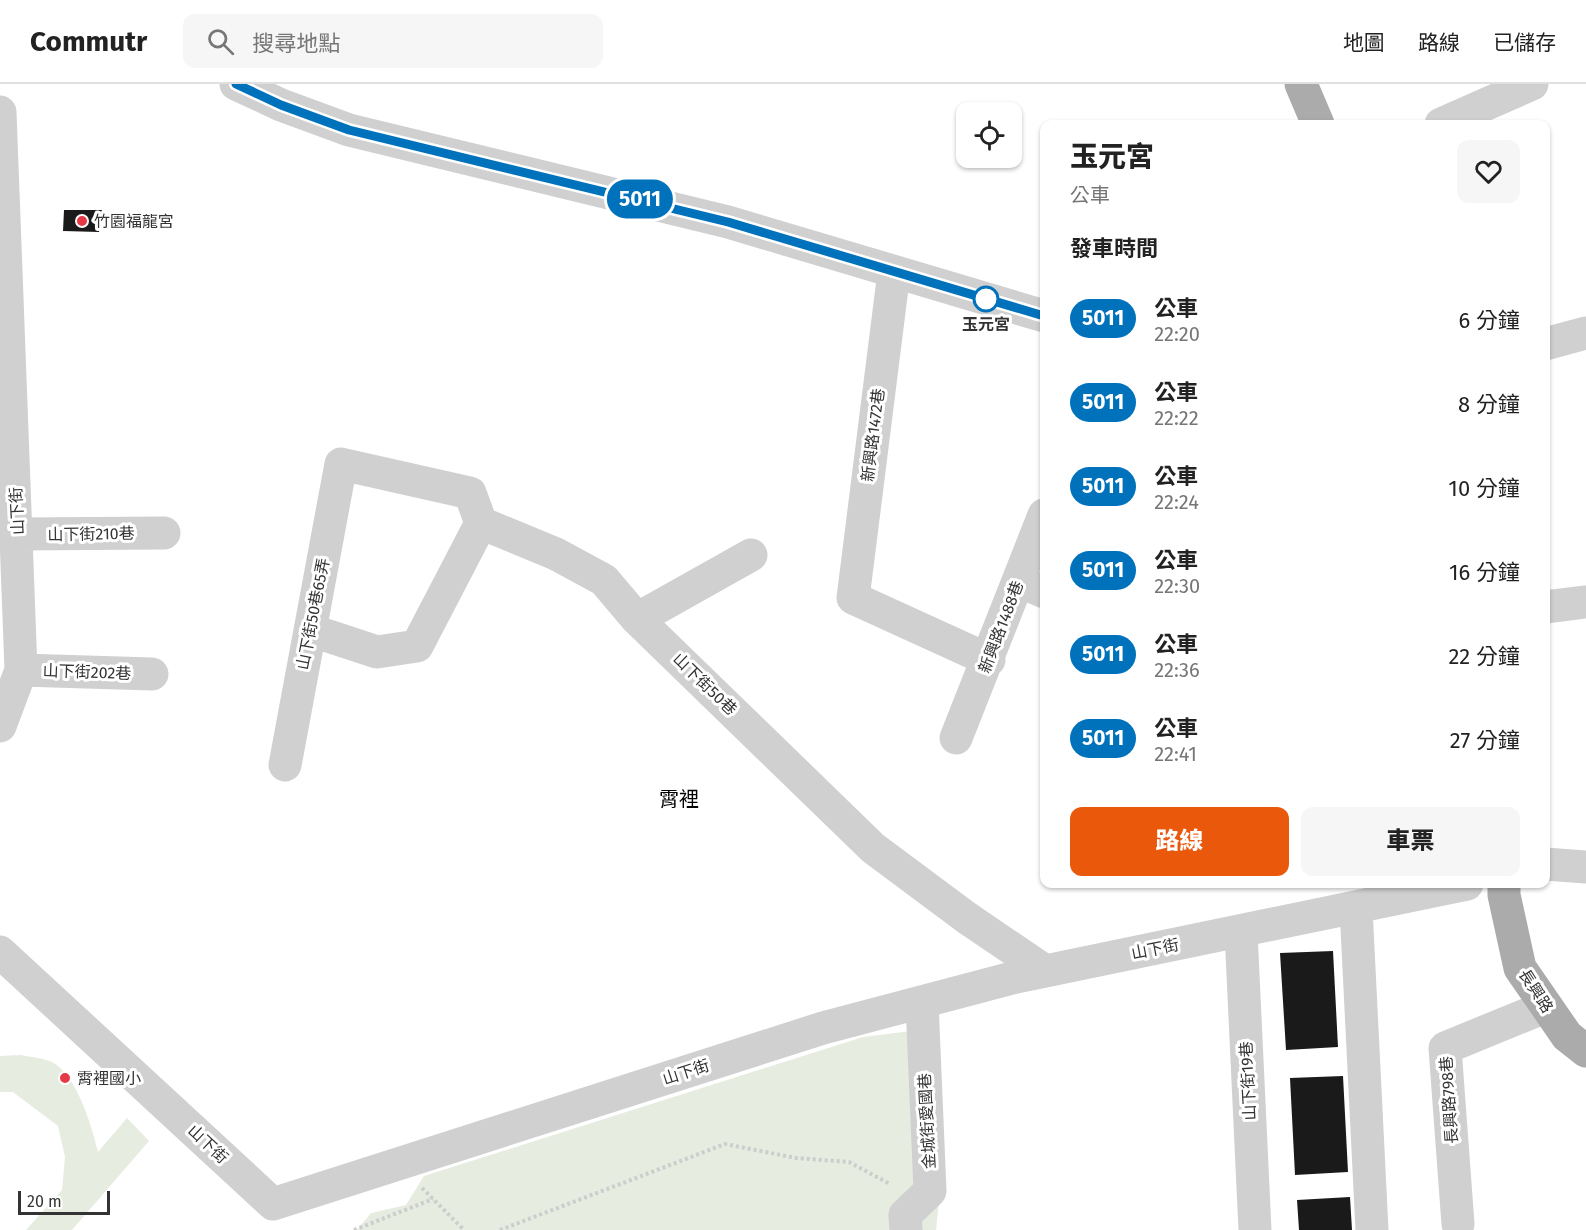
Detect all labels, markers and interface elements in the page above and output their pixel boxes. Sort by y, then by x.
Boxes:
search box [183,14,603,68]
text: Commutr [30,25,147,58]
icon: search [204,25,237,58]
text: 搜尋地點 [252,30,340,57]
text: 地圖 [1343,30,1385,56]
text: 路線 [1418,30,1460,56]
text: 已儲存 [1493,30,1556,56]
map controls [956,102,1022,168]
button: locate [956,102,1022,168]
text: 玉元宮 [1070,140,1154,173]
button: heart [1457,140,1520,203]
line badge: 5011 [598,180,682,218]
text: 公車 [1070,183,1110,207]
text: 5011 [619,186,661,212]
place label: 竹園福龍宮 [94,212,174,231]
marker: 竹園福龍宮 [75,214,89,228]
text: 發車時間 [1070,235,1158,262]
marker: 玉元宮 [973,286,999,312]
text: 公車 [1154,295,1198,322]
text: 5011 [1082,305,1124,331]
text: 6 分鐘 [1458,307,1520,334]
place label: 玉元宮 [962,315,1010,334]
text: 22:20 [1154,322,1200,346]
text: 公車 [1154,379,1198,406]
street label: 新興路1472巷 [858,387,888,483]
text: 5011 [1082,389,1124,415]
text: 8 分鐘 [1458,391,1520,418]
text: 22:22 [1154,406,1199,430]
text: 公車 [1154,463,1198,490]
text: 5011 [1082,473,1124,499]
text: 10 分鐘 [1448,475,1520,502]
street label: 山下街 [6,487,28,535]
text: 22:24 [1154,490,1199,514]
street label: 山下街210巷 [47,524,135,544]
text: 公車 [1154,547,1198,574]
street label: 山下街50巷65弄 [293,557,333,671]
text: 5011 [1082,557,1124,583]
text: 16 分鐘 [1449,559,1520,586]
text: 22:30 [1154,574,1200,598]
street label: 新興路1488巷 [975,578,1027,676]
text: 公車 [1154,631,1198,658]
text: 5011 [1082,641,1124,667]
text: 22 分鐘 [1448,643,1520,670]
street label: 山下街50巷 [669,649,741,719]
text: 22:36 [1154,658,1200,682]
street label: 山下街202巷 [42,661,132,683]
text: 公車 [1154,715,1198,742]
text: 5011 [1082,725,1124,751]
text: 27 分鐘 [1450,727,1520,754]
text: 22:41 [1154,742,1197,766]
district label: 霄裡 [659,787,699,811]
button: 路線 [1070,807,1289,876]
button: 車票 [1301,807,1520,876]
street label: 山下街 [1130,935,1180,963]
street label: 長興路 [1515,966,1557,1016]
street label: 山下街19巷 [1236,1041,1260,1121]
street label: 長興路798巷 [1436,1055,1462,1145]
street label: 山下街 [660,1056,712,1088]
place label: 霄裡國小 [77,1069,141,1088]
marker: 霄裡國小 [58,1071,72,1085]
street label: 金城街愛國巷 [915,1073,939,1169]
street label: 山下街 [184,1121,232,1167]
scale bar [18,1188,110,1216]
text: 20 m [27,1192,62,1211]

